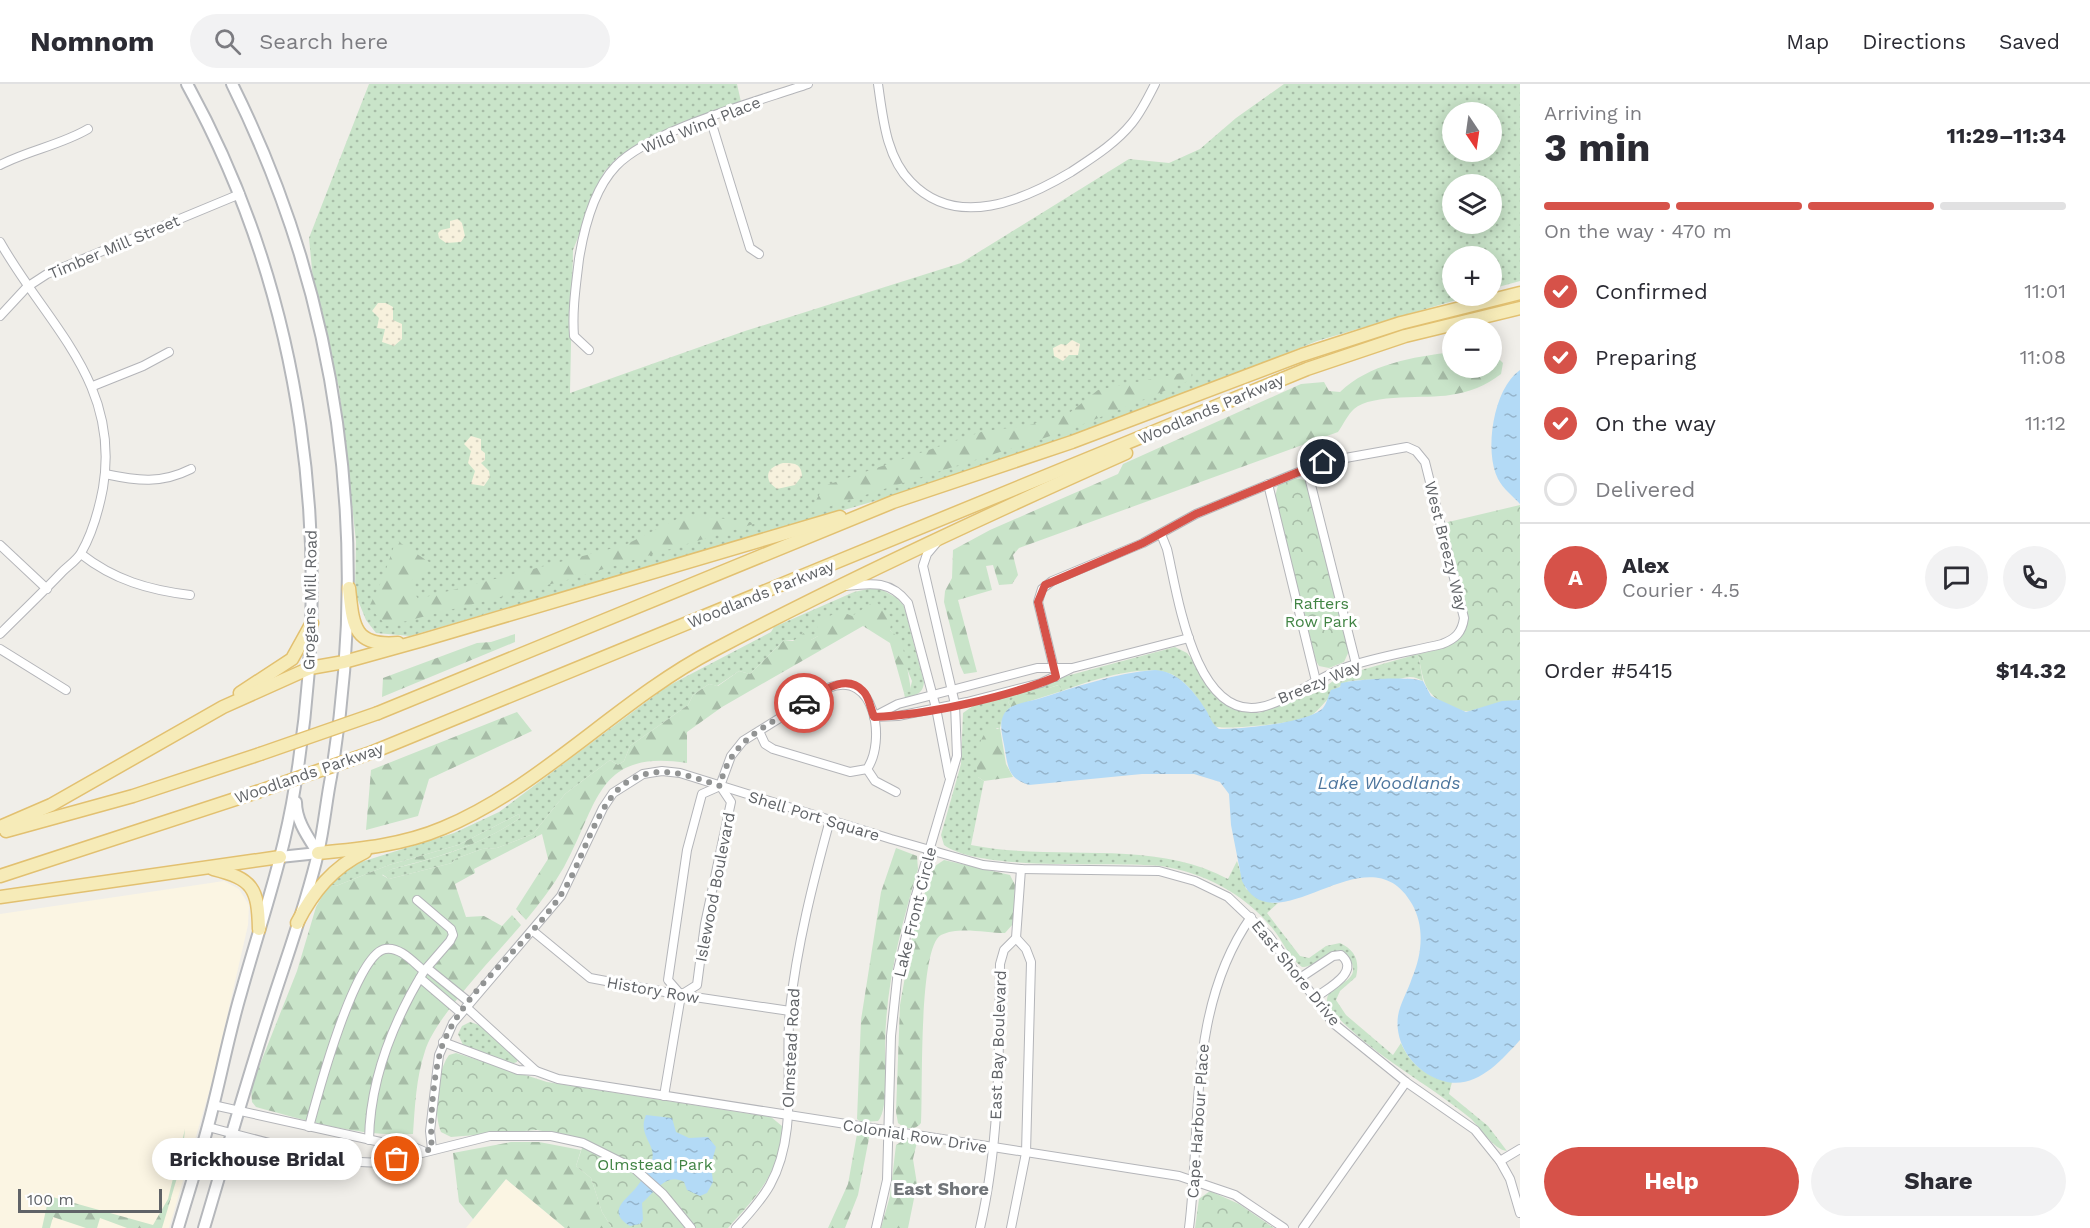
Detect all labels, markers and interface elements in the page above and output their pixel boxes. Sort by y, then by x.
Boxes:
search box [190,14,610,68]
text: Nomnom [30,25,154,58]
icon: search [211,25,244,58]
text: Search here [259,29,388,54]
text: Map [1786,29,1829,54]
text: Directions [1862,29,1966,54]
text: Saved [1999,29,2060,54]
street label: Wild Wind Place [639,92,763,158]
text: Arriving in [1544,101,1642,125]
north arrow [1442,102,1502,162]
map controls [1442,102,1502,378]
text: 11:29–11:34 [1947,123,2066,148]
text: 3 min [1544,125,1651,170]
button: layers [1442,174,1502,234]
street label: Timber Mill Street [46,211,183,283]
text: On the way · 470 m [1544,219,1732,243]
button: + [1442,246,1502,306]
icon: check [1544,275,1577,308]
text: Confirmed [1595,279,1708,304]
text: 11:01 [2024,279,2066,303]
button: − [1442,318,1502,378]
icon: check [1544,341,1577,374]
text: Preparing [1595,345,1696,370]
text: 11:08 [2020,345,2066,369]
street label: Woodlands Parkway [1135,369,1287,448]
icon: check [1544,407,1577,440]
text: On the way [1595,411,1716,436]
text: 11:12 [2025,411,2066,435]
pin [1297,436,1348,487]
icon: home [1306,445,1339,478]
text: Delivered [1595,477,1695,502]
street label: West Breezy Way [1421,479,1471,613]
street label: Grogans Mill Road [299,530,321,670]
button: chat [1925,546,1988,609]
button: phone [2003,546,2066,609]
text: Alex [1622,553,1669,578]
street label: Woodlands Parkway [685,556,838,632]
text: A [1568,565,1583,590]
text: Courier · 4.5 [1622,578,1740,602]
park label: Rafters Row Park [1285,594,1357,631]
street label: Breezy Way [1275,656,1364,708]
text: Order #5415 [1544,658,1673,683]
text: $14.32 [1996,658,2066,683]
courier [774,673,834,733]
icon: car [788,687,821,720]
street label: Woodlands Parkway [232,738,387,807]
water label: Lake Woodlands [1318,772,1460,793]
street label: Shell Port Square [746,787,882,845]
street label: Islewood Boulevard [691,811,739,963]
street label: Lake Front Circle [890,845,940,979]
street label: East Shore Drive [1248,916,1344,1030]
street label: East Bay Boulevard [986,970,1010,1120]
street label: History Row [605,973,701,1007]
street label: Olmstead Road [778,988,804,1108]
street label: Cape Harbour Place [1183,1043,1213,1199]
street label: Colonial Row Drive [841,1115,989,1157]
pin [371,1133,422,1184]
callout: Brickhouse Bridal [151,1138,361,1180]
icon: bag [380,1142,413,1175]
text: Brickhouse Bridal [169,1147,345,1171]
button: Help [1544,1147,1799,1216]
button: Share [1811,1147,2066,1216]
park label: Olmstead Park [597,1155,713,1174]
district label: East Shore [893,1178,989,1199]
scale bar [18,1186,162,1214]
text: 100 m [27,1190,74,1209]

